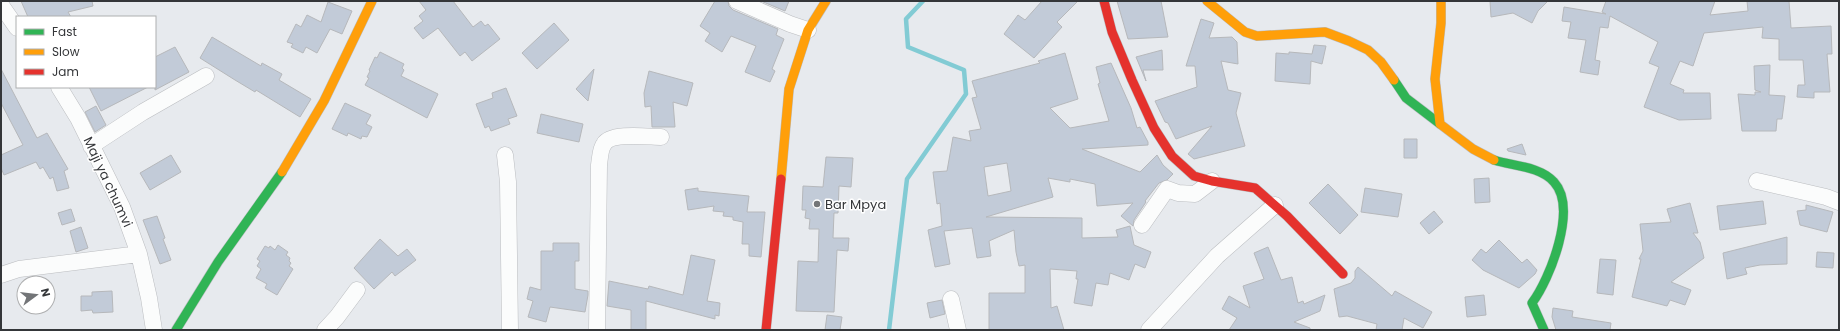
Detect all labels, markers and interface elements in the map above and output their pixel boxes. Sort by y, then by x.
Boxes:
legend [16,16,156,88]
text: Fast [52,23,77,40]
text: Slow [52,43,80,60]
text: Jam [52,63,79,80]
street label: Maji ya chumvi [79,134,137,230]
place label: Bar Mpya [825,195,886,214]
marker: Bar Mpya [812,199,822,209]
north arrow [16,275,56,315]
text: N [37,286,54,298]

